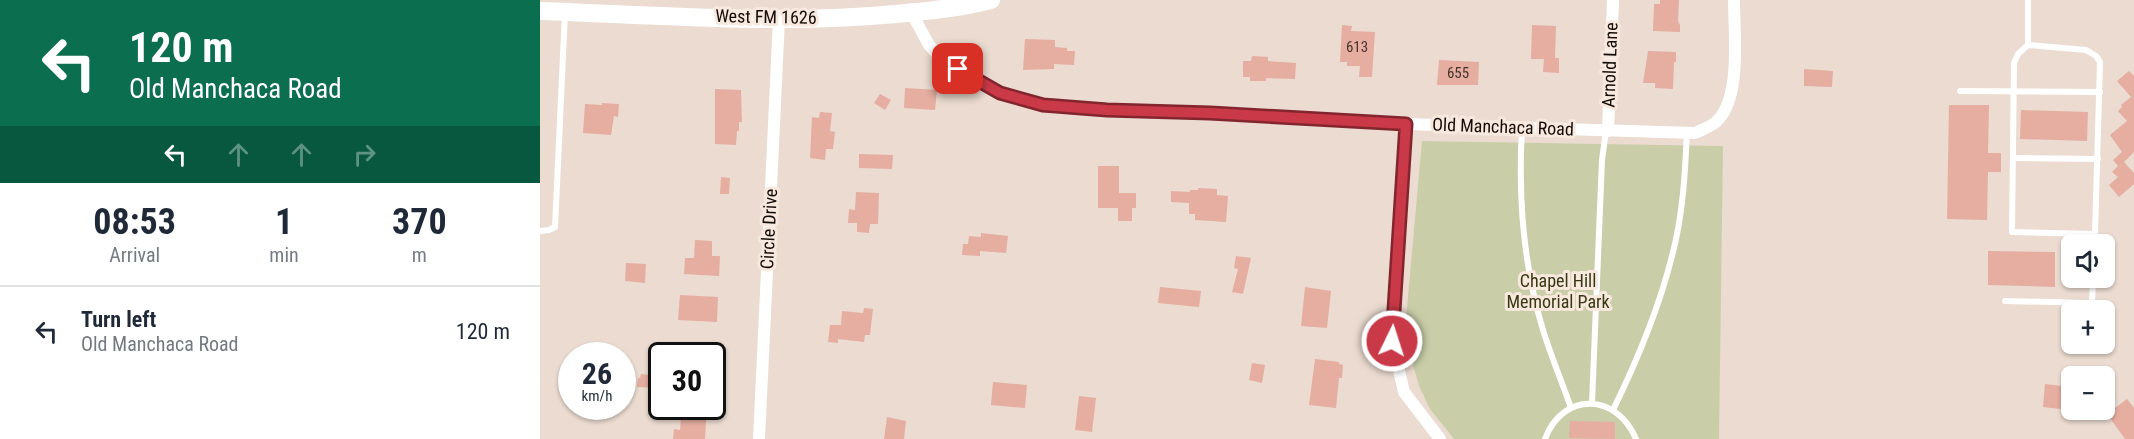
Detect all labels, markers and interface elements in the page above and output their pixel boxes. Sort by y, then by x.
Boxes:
street label: West FM 1626 [715,5,817,28]
street label: Arnold Lane [1598,22,1621,108]
text: 120 m [129,23,234,72]
icon: left [30,24,108,102]
house number: 613 [1346,38,1368,56]
pin [932,43,983,94]
icon: arrive [941,52,974,85]
house number: 655 [1447,64,1469,82]
text: Old Manchaca Road [129,73,342,105]
street label: Old Manchaca Road [1432,114,1574,139]
icon: left [159,138,192,171]
icon: ahead [222,138,255,171]
icon: ahead [285,138,318,171]
icon: right [348,138,381,171]
street label: Circle Drive [756,188,781,270]
text: 08:53 [93,201,176,243]
text: 1 [275,201,293,243]
text: 370 [392,201,447,243]
map controls [2061,234,2115,420]
button: sound [2061,234,2115,288]
text: Arrival [109,243,160,267]
text: min [269,243,299,267]
text: m [412,243,427,267]
park label: Chapel Hill Memorial Park [1506,270,1610,312]
button: + [2061,300,2115,354]
text: Turn left [81,307,156,332]
position arrow [1360,309,1424,373]
icon: left [30,315,63,348]
text: 120 m [456,319,510,344]
text: Old Manchaca Road [81,332,239,356]
speed limit sign: 30 [648,342,726,420]
text: 26 [582,356,612,391]
button: − [2061,366,2115,420]
text: km/h [582,387,612,405]

